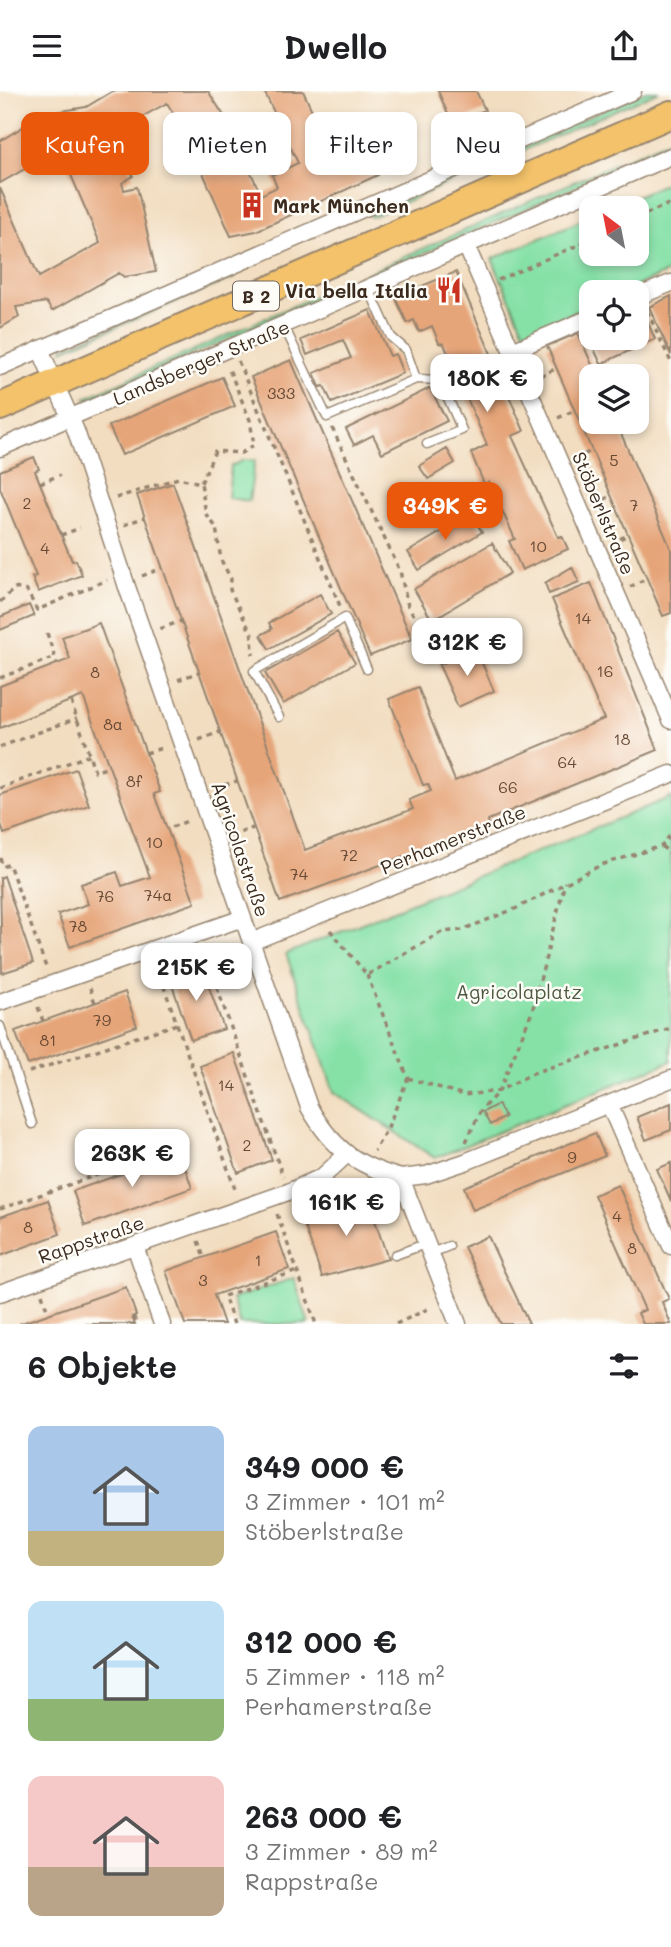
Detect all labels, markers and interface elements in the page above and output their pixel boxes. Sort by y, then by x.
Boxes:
text: Dwello [284,25,387,67]
icon: menu [28,27,66,65]
icon: share [605,27,643,65]
chip: Kaufen [21,112,149,175]
chip: Mieten [163,112,291,175]
chip: Filter [305,112,417,175]
chip: Neu [431,112,525,175]
building icon: Mark München [237,190,267,220]
place label: Mark München [273,193,409,218]
north arrow [579,196,649,266]
map controls [579,196,649,434]
restaurant icon: Via bella Italia [434,275,464,305]
place label: Via bella Italia [285,278,428,303]
button: locate [579,280,649,350]
road number: B 2 [233,281,279,311]
street label: Landsberger Straße [109,313,293,411]
pin: 180K € [430,355,544,414]
text: 180K € [446,362,528,392]
button: layers [579,364,649,434]
house number: 333 [267,382,295,403]
street label: Stöberlstraße [567,448,641,578]
house number: 5 [609,449,619,470]
pin: 349K € [388,483,502,542]
text: 349K € [403,490,487,520]
house number: 2 [23,492,31,513]
house number: 7 [630,494,639,515]
house number: 10 [529,535,547,556]
house number: 4 [40,537,50,558]
house number: 14 [575,607,592,628]
pin: 312K € [410,619,524,678]
text: 312K € [428,626,506,656]
house number: 16 [597,660,613,681]
house number: 8 [90,661,100,682]
house number: 8a [103,713,123,734]
house number: 18 [614,728,631,749]
house number: 64 [557,751,577,772]
house number: 8f [126,770,143,791]
house number: 66 [498,776,518,797]
street label: Agricolastraße [206,778,276,920]
street label: Perhamerstraße [377,798,529,880]
house number: 10 [145,831,163,852]
house number: 72 [340,844,358,865]
house number: 74 [290,863,309,884]
house number: 74a [144,884,172,905]
house number: 76 [96,885,114,906]
house number: 78 [69,915,88,936]
pin: 215K € [139,943,253,1003]
text: 215K € [157,951,235,981]
park label: Agricolaplatz [456,979,582,1004]
house number: 79 [93,1009,111,1030]
house number: 81 [40,1029,56,1050]
house number: 14 [218,1074,235,1095]
pin: 263K € [75,1129,189,1189]
house number: 2 [243,1134,251,1155]
text: 263K € [91,1137,173,1167]
house number: 9 [567,1146,577,1167]
pin: 161K € [289,1179,403,1238]
text: 161K € [308,1186,384,1216]
house number: 4 [612,1205,622,1226]
street label: Rappstraße [35,1209,147,1269]
house number: 8 [23,1216,33,1237]
house number: 8 [627,1237,637,1258]
house number: 1 [254,1249,262,1270]
house number: 3 [198,1269,208,1290]
text: 6 Objekte [28,1346,177,1386]
icon: filters [605,1347,643,1385]
text: 349 000 € [245,1446,404,1486]
icon: home [84,1454,168,1538]
text: 3 Zimmer · 101 m² [245,1486,445,1516]
text: Stöberlstraße [245,1516,404,1546]
text: 312 000 € [245,1621,397,1661]
icon: home [84,1629,168,1713]
text: 5 Zimmer · 118 m² [245,1661,444,1691]
text: Perhamerstraße [245,1691,432,1721]
text: 263 000 € [245,1796,402,1836]
icon: home [84,1804,168,1888]
text: 3 Zimmer · 89 m² [245,1836,437,1866]
text: Rappstraße [245,1866,378,1896]

